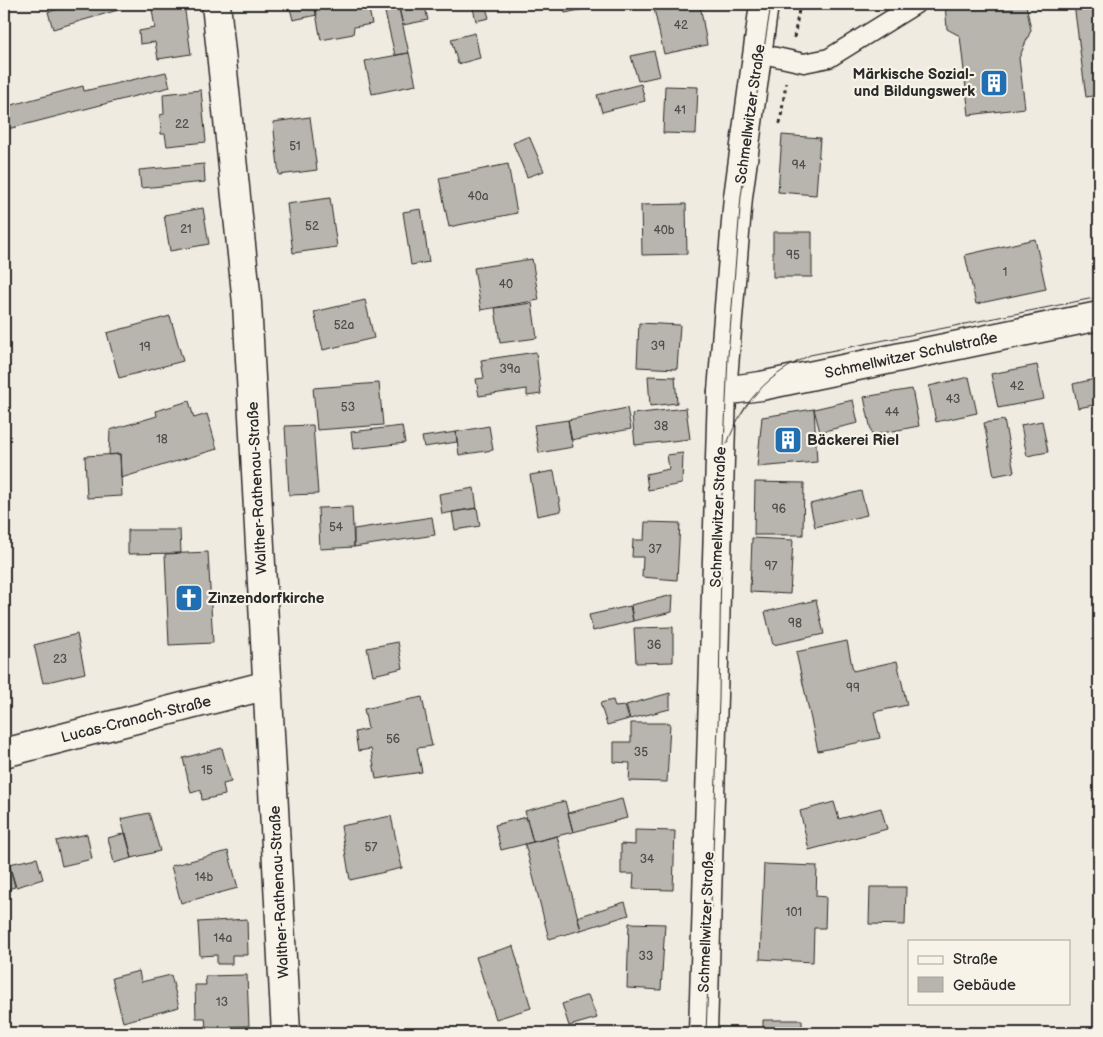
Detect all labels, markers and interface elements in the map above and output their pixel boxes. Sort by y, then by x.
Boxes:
house number: 42 [674,18,688,33]
street label: Schmellwitzer Straße [731,43,770,185]
place label: Märkische Sozial- und Bildungswerk [853,65,975,101]
building icon: Märkische Sozial- und Bildungswerk [979,68,1009,98]
house number: 41 [674,103,686,118]
house number: 22 [175,117,189,132]
house number: 51 [289,139,301,154]
house number: 94 [792,158,807,173]
house number: 40a [467,189,489,204]
house number: 52 [305,219,319,234]
house number: 21 [180,222,192,237]
house number: 40b [653,223,675,238]
house number: 95 [786,248,800,263]
house number: 1 [1003,265,1007,280]
house number: 40 [499,277,513,292]
house number: 52a [334,318,355,333]
street label: Schmellwitzer Schulstraße [823,328,999,383]
house number: 39 [651,339,665,354]
house number: 19 [139,340,151,355]
house number: 39a [499,362,521,377]
house number: 42 [1010,379,1024,394]
house number: 43 [946,392,960,407]
house number: 53 [341,400,355,415]
street label: Walther-Rathenau-Straße [243,401,272,575]
house number: 44 [885,405,900,420]
house number: 38 [654,419,668,434]
building icon: Bäckerei Riel [773,425,803,455]
place label: Bäckerei Riel [807,431,899,450]
house number: 18 [156,432,168,447]
street label: Schmellwitzer Straße [707,446,730,588]
house number: 96 [772,502,786,517]
house number: 54 [329,520,344,535]
house number: 37 [648,542,662,557]
house number: 97 [765,559,778,574]
church icon: Zinzendorfkirche [174,583,204,613]
place label: Zinzendorfkirche [208,589,325,608]
house number: 98 [788,616,802,631]
house number: 36 [647,638,661,653]
house number: 23 [53,652,67,667]
house number: 99 [846,681,860,696]
street label: Lucas-Cranach-Straße [59,692,213,747]
house number: 56 [386,732,400,747]
house number: 35 [634,745,648,760]
house number: 15 [201,763,213,778]
street label: Walther-Rathenau-Straße [265,805,294,979]
house number: 57 [365,840,377,855]
street label: Schmellwitzer Straße [695,851,718,993]
house number: 34 [640,852,655,867]
house number: 14b [195,870,214,885]
house number: 101 [786,905,802,920]
house number: 14a [214,931,233,946]
legend [908,940,1070,1004]
house number: 33 [639,949,653,964]
text: Straße [953,950,998,969]
text: Gebäude [953,976,1016,995]
house number: 13 [216,995,228,1010]

